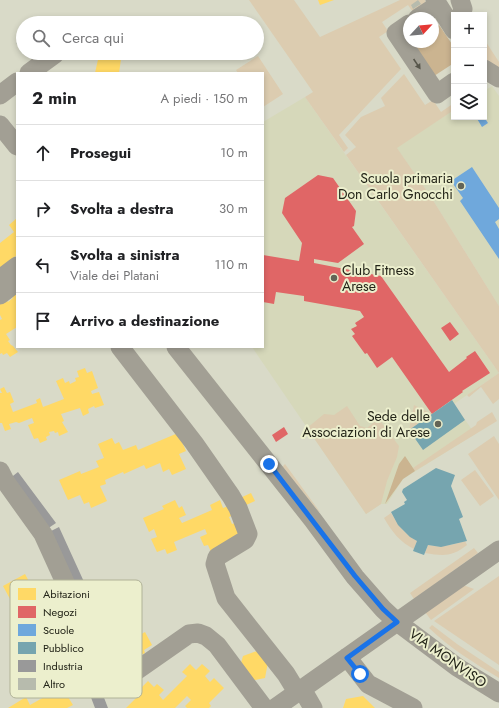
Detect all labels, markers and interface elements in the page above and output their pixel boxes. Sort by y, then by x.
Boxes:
north arrow [403,12,439,48]
map controls [451,12,487,120]
button: + [451,12,487,48]
search box [16,16,264,60]
icon: search [30,27,52,49]
text: Cerca qui [62,27,124,49]
button: − [451,48,487,84]
one-way arrow [413,58,420,70]
button: layers [451,84,487,120]
text: 2 min [32,86,77,110]
text: A piedi · 150 m [161,89,248,108]
icon: ahead [32,142,54,164]
text: Prosegui [70,142,131,164]
text: 10 m [220,143,248,162]
place label: Scuola primaria Don Carlo Gnocchi [338,168,453,204]
marker: Scuola primaria Don Carlo Gnocchi [456,181,466,191]
icon: right [32,198,54,220]
text: Svolta a destra [70,198,174,220]
text: 30 m [219,199,248,218]
text: Svolta a sinistra [70,244,180,266]
icon: left [32,254,54,276]
text: 110 m [214,255,248,274]
place label: Club Fitness Arese [342,260,415,296]
text: Viale dei Platani [70,266,159,285]
marker: Club Fitness Arese [329,273,339,283]
icon: arrive [32,310,54,332]
text: Arrivo a destinazione [70,310,219,332]
place label: Sede delle Associazioni di Arese [302,406,430,442]
marker: Sede delle Associazioni di Arese [433,419,443,429]
route end [260,455,278,473]
legend [10,580,142,698]
text: Abitazioni [43,586,90,602]
text: Negozi [43,604,77,620]
text: Scuole [43,622,75,638]
street label: VIA MONVISO [405,624,491,692]
text: Pubblico [43,640,84,656]
text: Industria [43,658,83,674]
route start [351,665,369,683]
text: Altro [43,676,65,692]

